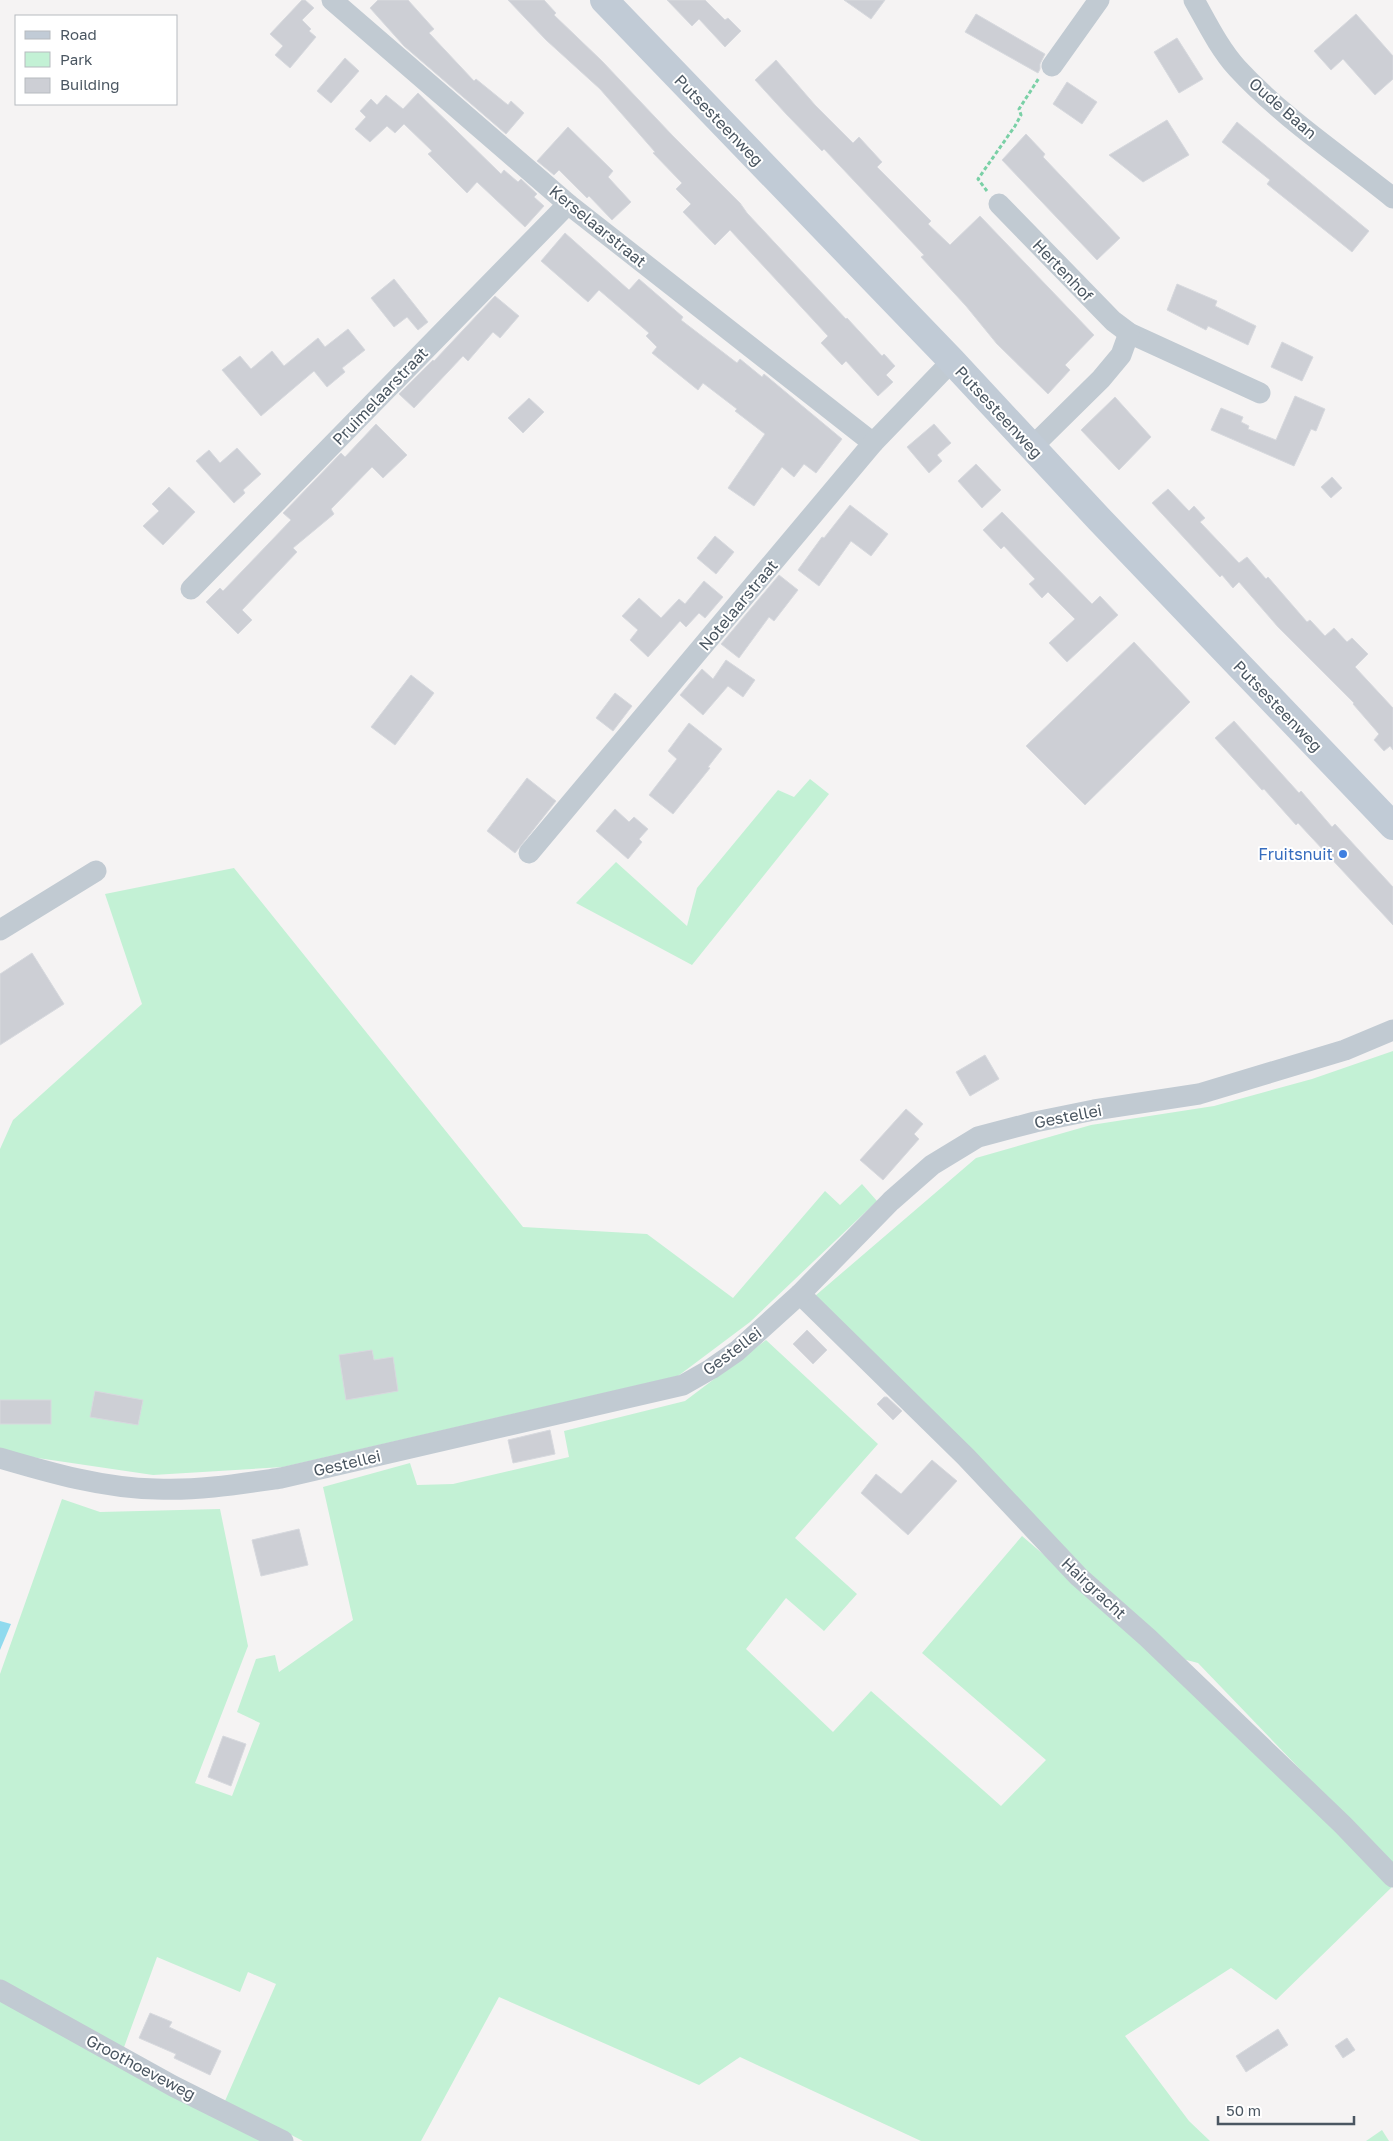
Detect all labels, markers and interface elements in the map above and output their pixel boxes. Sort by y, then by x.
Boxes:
legend [15,15,178,105]
text: Road [60,25,97,43]
text: Park [60,50,93,68]
street label: Putsesteenweg [670,70,768,170]
street label: Oude Baan [1245,73,1321,143]
text: Building [60,75,120,93]
street label: Kerselaarstraat [546,181,650,271]
street label: Hertenhof [1028,235,1098,305]
street label: Pruimelaarstraat [328,343,432,449]
street label: Putsesteenweg [951,362,1047,462]
street label: Notelaarstraat [694,556,782,654]
street label: Putsesteenweg [1229,656,1327,756]
place label: Fruitsnuit [1258,844,1333,864]
marker: Fruitsnuit [1337,848,1349,860]
street label: Gestellei [1033,1100,1103,1132]
street label: Gestellei [699,1322,765,1380]
street label: Gestellei [311,1446,383,1480]
street label: Hairgracht [1057,1553,1131,1623]
street label: Groothoeveweg [83,2030,199,2104]
scale bar [1218,2094,1354,2126]
text: 50 m [1226,2101,1261,2119]

